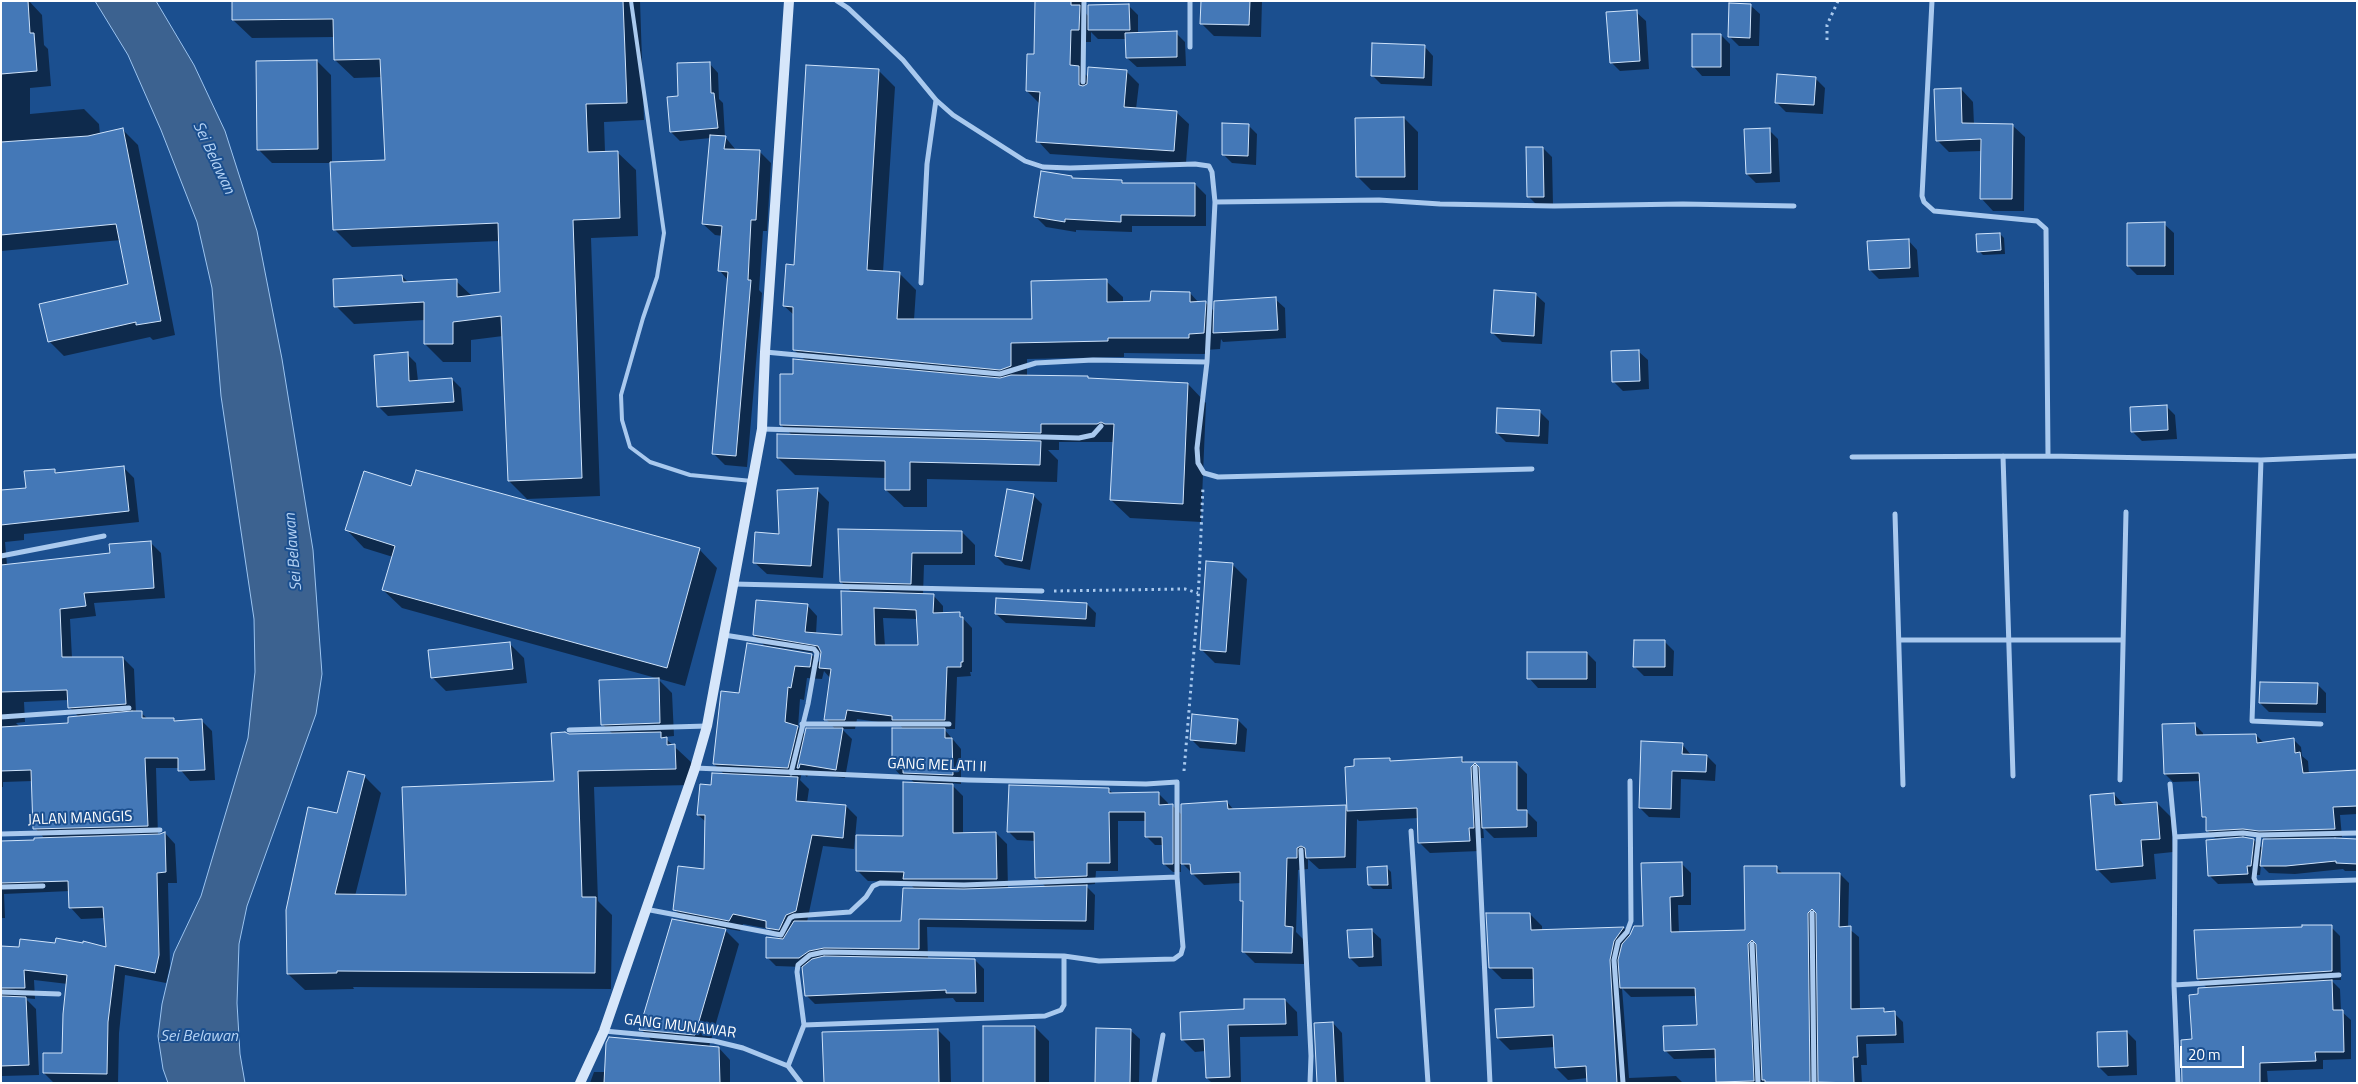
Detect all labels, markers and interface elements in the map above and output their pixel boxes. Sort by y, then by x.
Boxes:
water label: Sei Belawan [188,119,238,197]
water label: Sei Belawan [281,512,307,592]
street label: GANG MELATI II [887,755,987,777]
street label: JALAN MANGGIS [27,808,133,830]
street label: GANG MUNAWAR [623,1011,737,1043]
water label: Sei Belawan [160,1027,238,1047]
scale bar [2183,1036,2247,1068]
text: 20 m [2188,1043,2221,1066]

